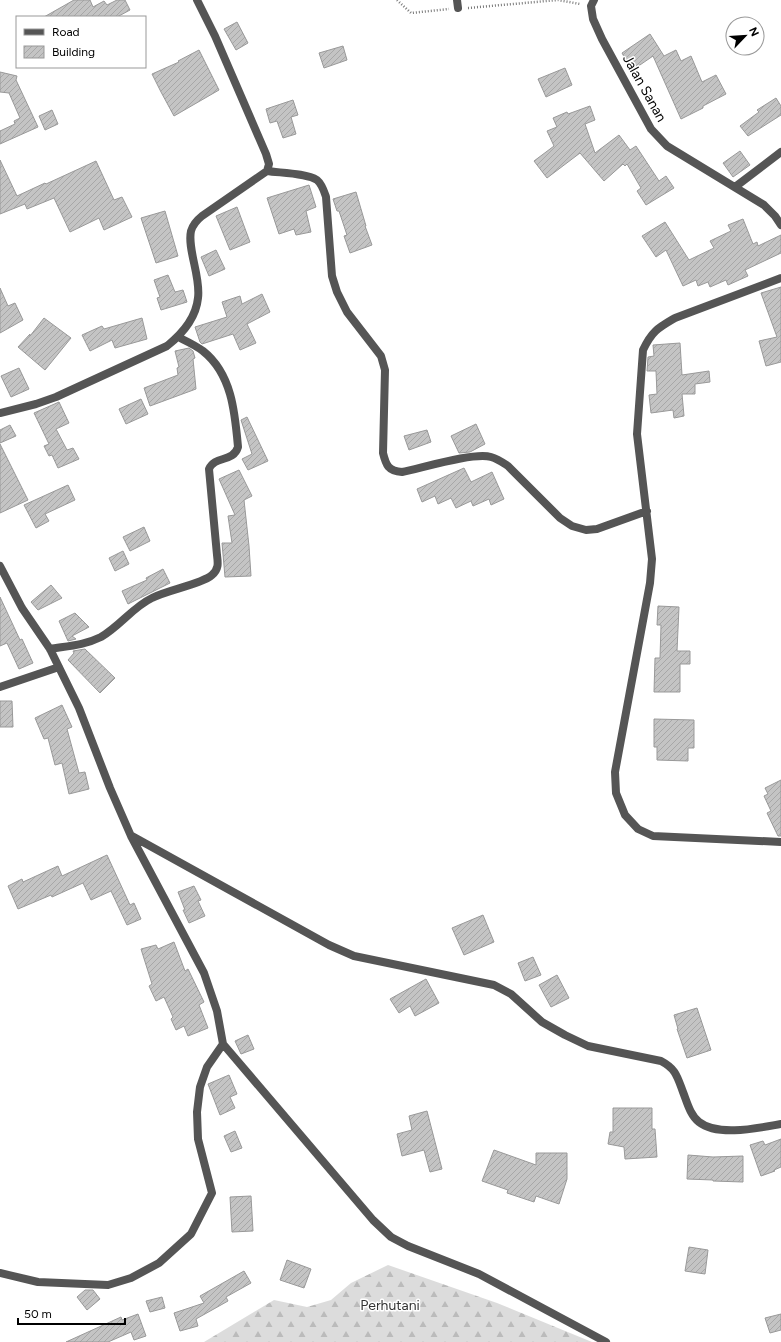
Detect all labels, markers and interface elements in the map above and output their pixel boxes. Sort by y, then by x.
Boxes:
legend [16,16,146,68]
north arrow [725,16,765,56]
text: Road [52,25,80,39]
text: N [746,25,761,39]
text: Building [52,45,95,59]
street label: Jalan Sanan [619,52,670,125]
park label: Perhutani [360,1297,420,1314]
scale bar [18,1300,125,1326]
text: 50 m [24,1307,52,1321]

